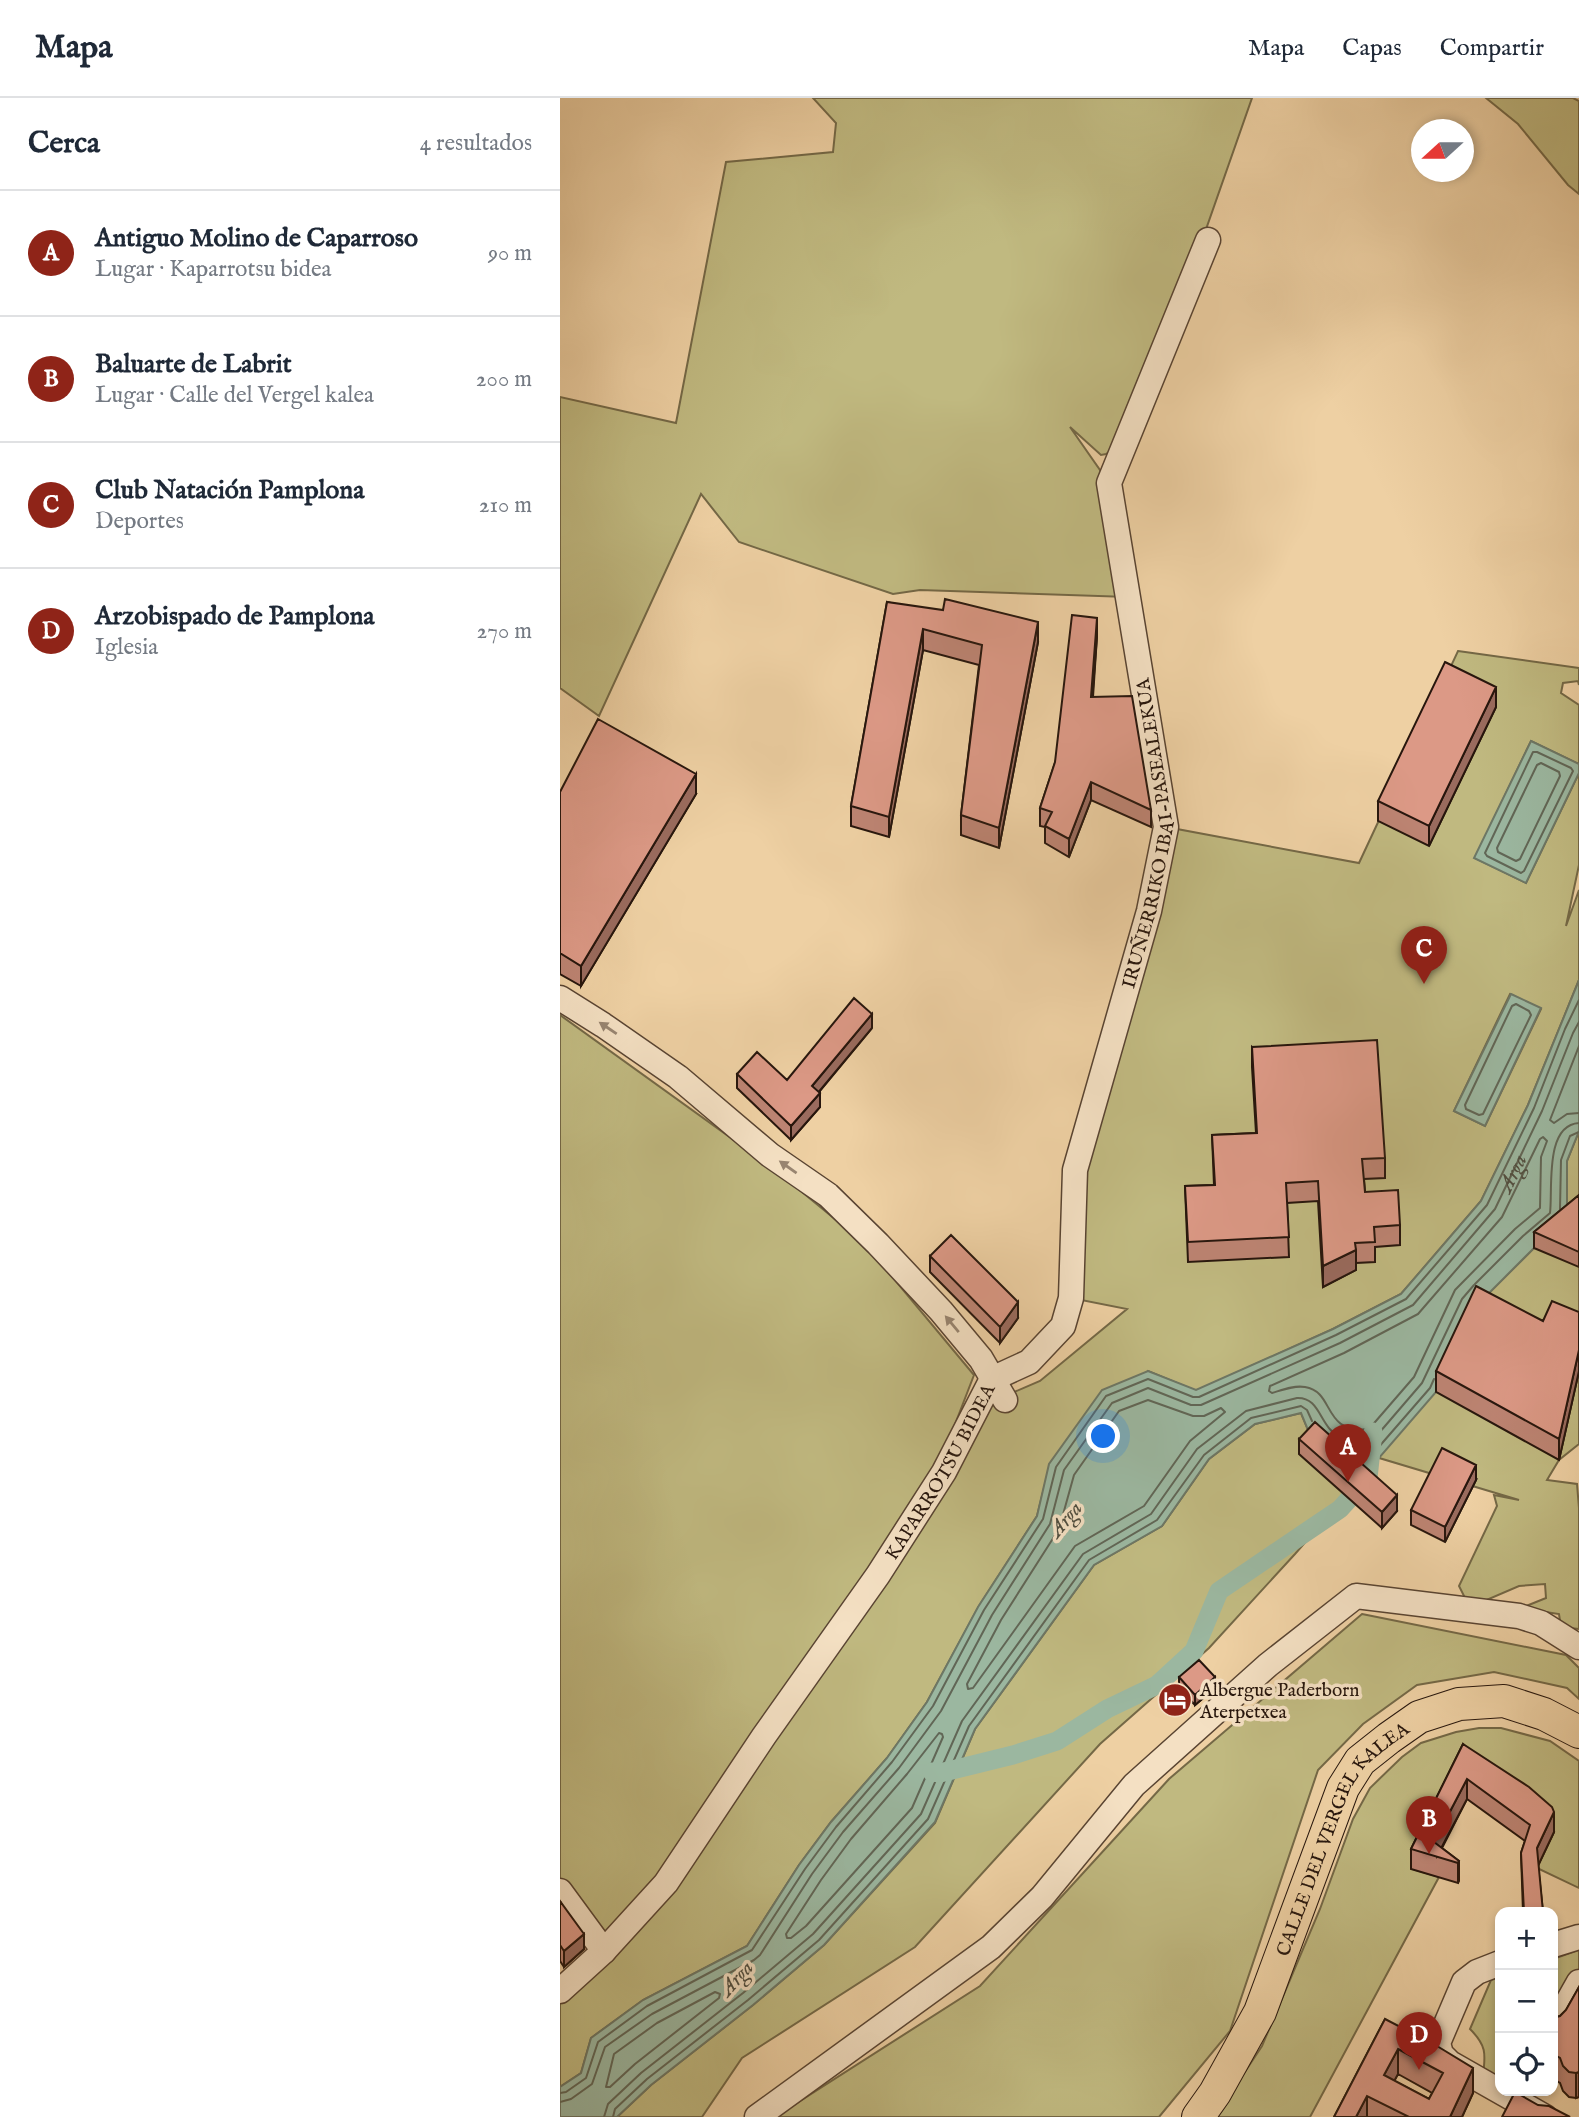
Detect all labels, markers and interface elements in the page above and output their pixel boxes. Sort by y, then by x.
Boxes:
text: Mapa [35,27,112,69]
text: Mapa [1248,33,1304,64]
text: Capas [1342,33,1402,64]
text: Compartir [1440,33,1544,64]
north arrow [1411,119,1474,182]
text: Cerca [28,125,100,163]
text: 4 resultados [420,129,532,158]
text: Antiguo Molino de Caparroso [95,222,418,255]
text: A [43,239,59,268]
text: 90 m [488,239,532,268]
text: Lugar · Kaparrotsu bidea [95,255,331,284]
text: Baluarte de Labrit [95,348,292,381]
text: B [43,365,59,394]
text: 200 m [476,365,532,394]
text: Lugar · Calle del Vergel kalea [95,381,374,410]
text: Club Natación Pamplona [95,474,364,507]
text: C [43,491,59,520]
text: 210 m [479,491,532,520]
text: Deportes [95,507,184,536]
text: Arzobispado de Pamplona [95,600,375,633]
text: D [42,617,60,646]
text: 270 m [477,617,532,646]
text: Iglesia [95,633,158,662]
street label: IRUÑERRIKO IBAI-PASEALEKUA [1117,675,1181,992]
pin: C [1401,926,1447,984]
one-way arrow [598,1022,618,1035]
water label: Arga [1492,1150,1534,1199]
one-way arrow [779,1160,797,1174]
one-way arrow [945,1315,960,1332]
street label: KAPARROTSU BIDEA [881,1379,1002,1565]
your location [1086,1419,1120,1453]
pin: A [1325,1424,1371,1482]
water label: Arga [1042,1496,1089,1545]
place label: Albergue Paderborn Aterpetxea [1199,1679,1359,1725]
hotel icon: Albergue Paderborn Aterpetxea [1156,1681,1194,1719]
street label: CALLE DEL VERGEL KALEA [1272,1717,1415,1960]
pin: B [1406,1796,1452,1854]
map controls [1495,1907,1558,2096]
button: + [1495,1907,1558,1970]
water label: Arga [713,1955,760,2004]
button: − [1495,1970,1558,2033]
pin: D [1396,2012,1442,2070]
button: locate [1495,2033,1558,2096]

